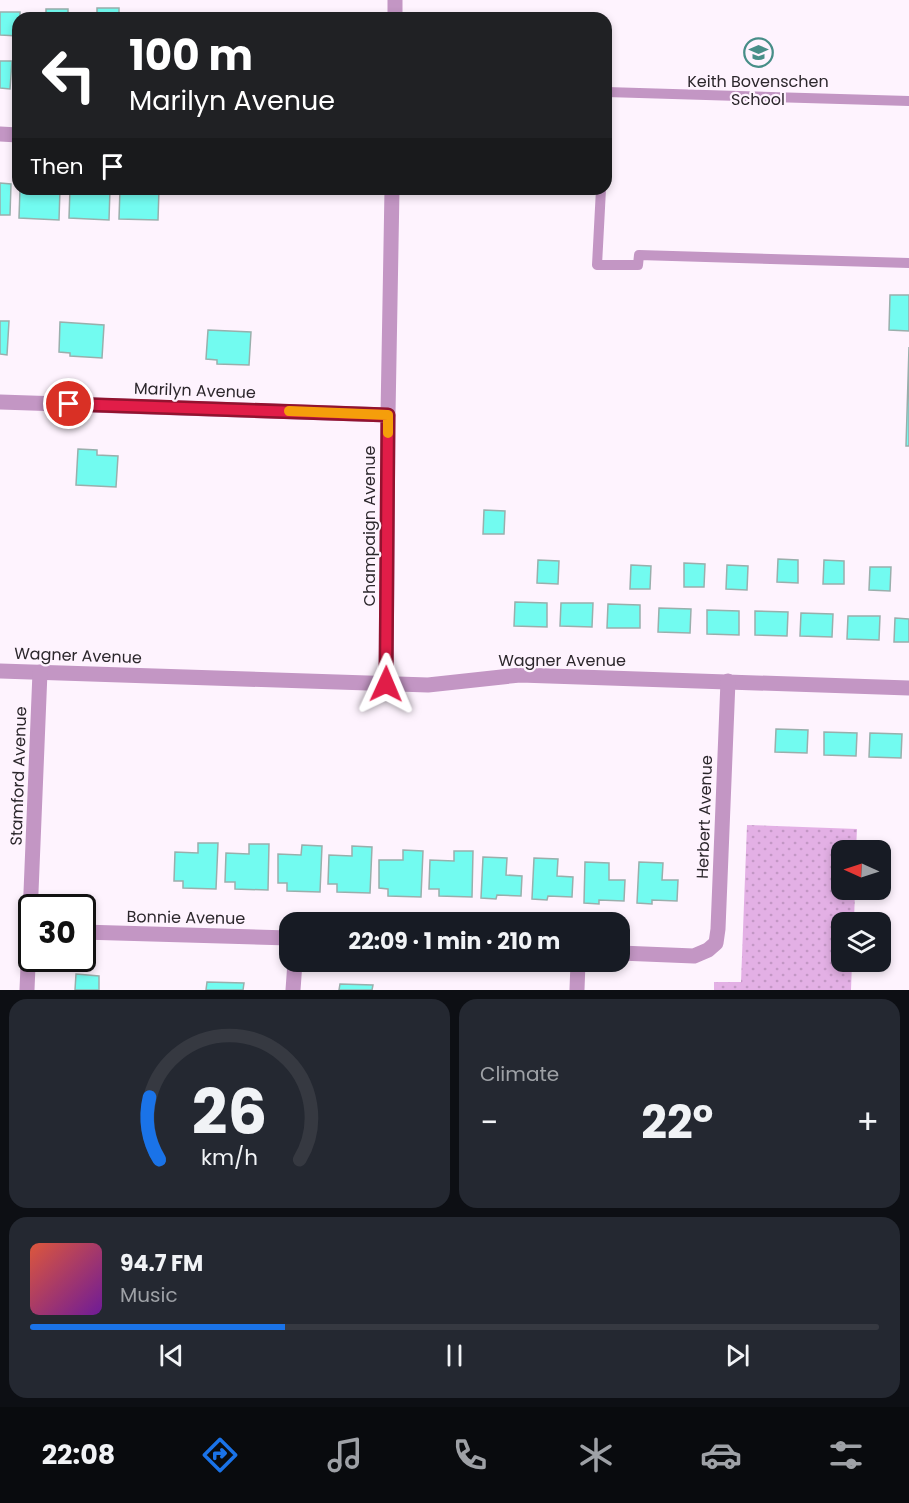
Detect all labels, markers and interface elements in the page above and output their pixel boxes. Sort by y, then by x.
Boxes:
text: 100 m [129,26,253,85]
icon: left [30,36,108,114]
school or university icon: Keith Bovenschen School [742,37,774,69]
place label: Keith Bovenschen School [687,70,829,111]
text: Marilyn Avenue [129,82,335,119]
icon: arrive [96,150,129,183]
text: Then [30,151,84,182]
street label: Marilyn Avenue [134,377,256,404]
pin [43,378,94,429]
icon: arrive [52,387,85,420]
street label: Champaign Avenue [358,445,381,606]
street label: Wagner Avenue [14,642,142,669]
street label: Wagner Avenue [498,649,626,672]
position arrow [354,652,418,716]
street label: Stamford Avenue [5,706,32,846]
street label: Herbert Avenue [691,755,718,879]
north arrow [831,840,891,900]
map controls [831,840,891,972]
speed limit sign: 30 [18,894,96,972]
street label: Bonnie Avenue [126,905,246,930]
button: layers [831,912,891,972]
text: 22:09 · 1 min · 210 m [349,926,560,957]
text: Climate [480,1060,559,1088]
text: 26 [192,1068,267,1156]
text: 22° [641,1091,713,1154]
text: − [480,1099,498,1146]
text: + [856,1099,879,1146]
text: km/h [201,1143,258,1174]
text: 94.7 FM [120,1248,203,1279]
text: Music [120,1281,178,1309]
icon: previous [155,1339,188,1372]
icon: pause [438,1339,471,1372]
icon: next [721,1339,754,1372]
icon: directions [199,1434,241,1476]
icon: music [324,1434,366,1476]
icon: phone [449,1434,491,1476]
icon: climate [575,1434,617,1476]
icon: car [700,1434,742,1476]
icon: filters [825,1434,867,1476]
text: 22:08 [42,1436,115,1473]

